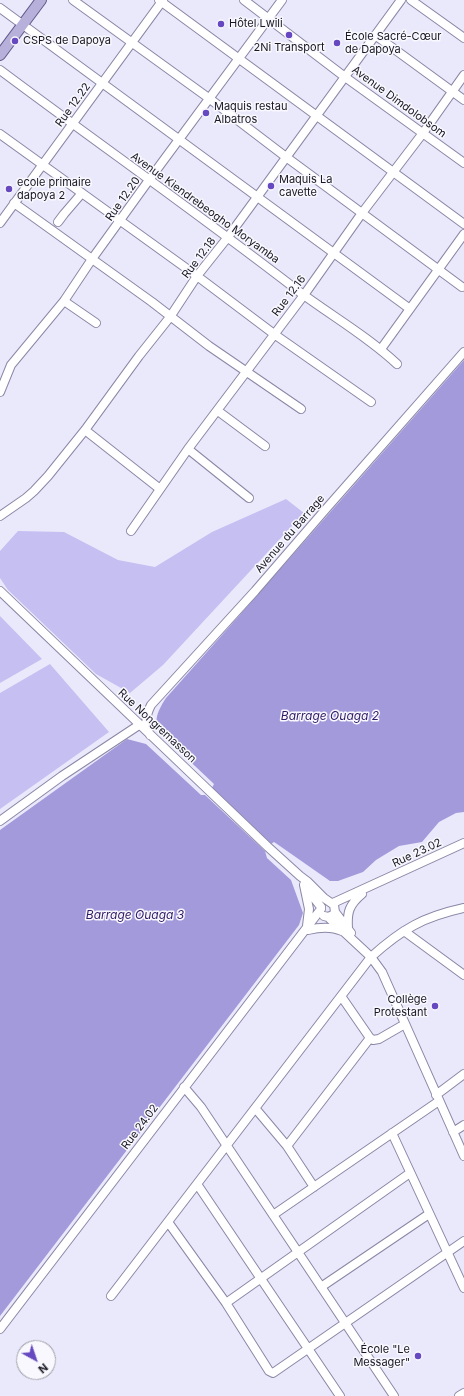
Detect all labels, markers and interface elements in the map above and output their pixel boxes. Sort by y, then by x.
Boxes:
place label: Hôtel Lwili [229,17,283,31]
marker: Hôtel Lwili [216,19,226,29]
marker: 2Ni Transport [284,30,294,40]
place label: École Sacré-Cœur de Dapoya [345,30,441,56]
place label: CSPS de Dapoya [23,34,111,48]
marker: CSPS de Dapoya [10,36,20,46]
marker: École Sacré-Cœur de Dapoya [332,38,342,48]
place label: 2Ni Transport [253,41,325,55]
street label: Avenue Dimdolobsom [349,63,449,141]
street label: Rue 12.22 [53,81,93,129]
place label: Maquis restau Albatros [214,100,287,126]
marker: Maquis restau Albatros [201,108,211,118]
street label: Avenue Kiendrebeogho Moryamba [128,150,282,266]
place label: Maquis La cavette [279,173,332,199]
street label: Rue 12.20 [103,174,143,224]
place label: ecole primaire dapoya 2 [17,176,91,202]
marker: Maquis La cavette [266,181,276,191]
marker: ecole primaire dapoya 2 [4,184,14,194]
street label: Rue 12.18 [179,235,219,281]
street label: Rue 12.16 [269,273,309,319]
street label: Avenue du Barrage [252,492,328,576]
street label: Rue Nongremasson [115,686,199,766]
water label: Barrage Ouaga 2 [281,709,379,723]
street label: Rue 23.02 [390,836,444,870]
water label: Barrage Ouaga 3 [86,908,184,922]
place label: Collège Protestant [374,993,427,1019]
marker: Collège Protestant [430,1001,440,1011]
street label: Rue 24.02 [119,1102,161,1152]
north arrow [16,1340,56,1380]
place label: École "Le Messager" [353,1343,410,1369]
marker: École "Le Messager" [413,1351,423,1361]
text: N [35,1360,51,1376]

